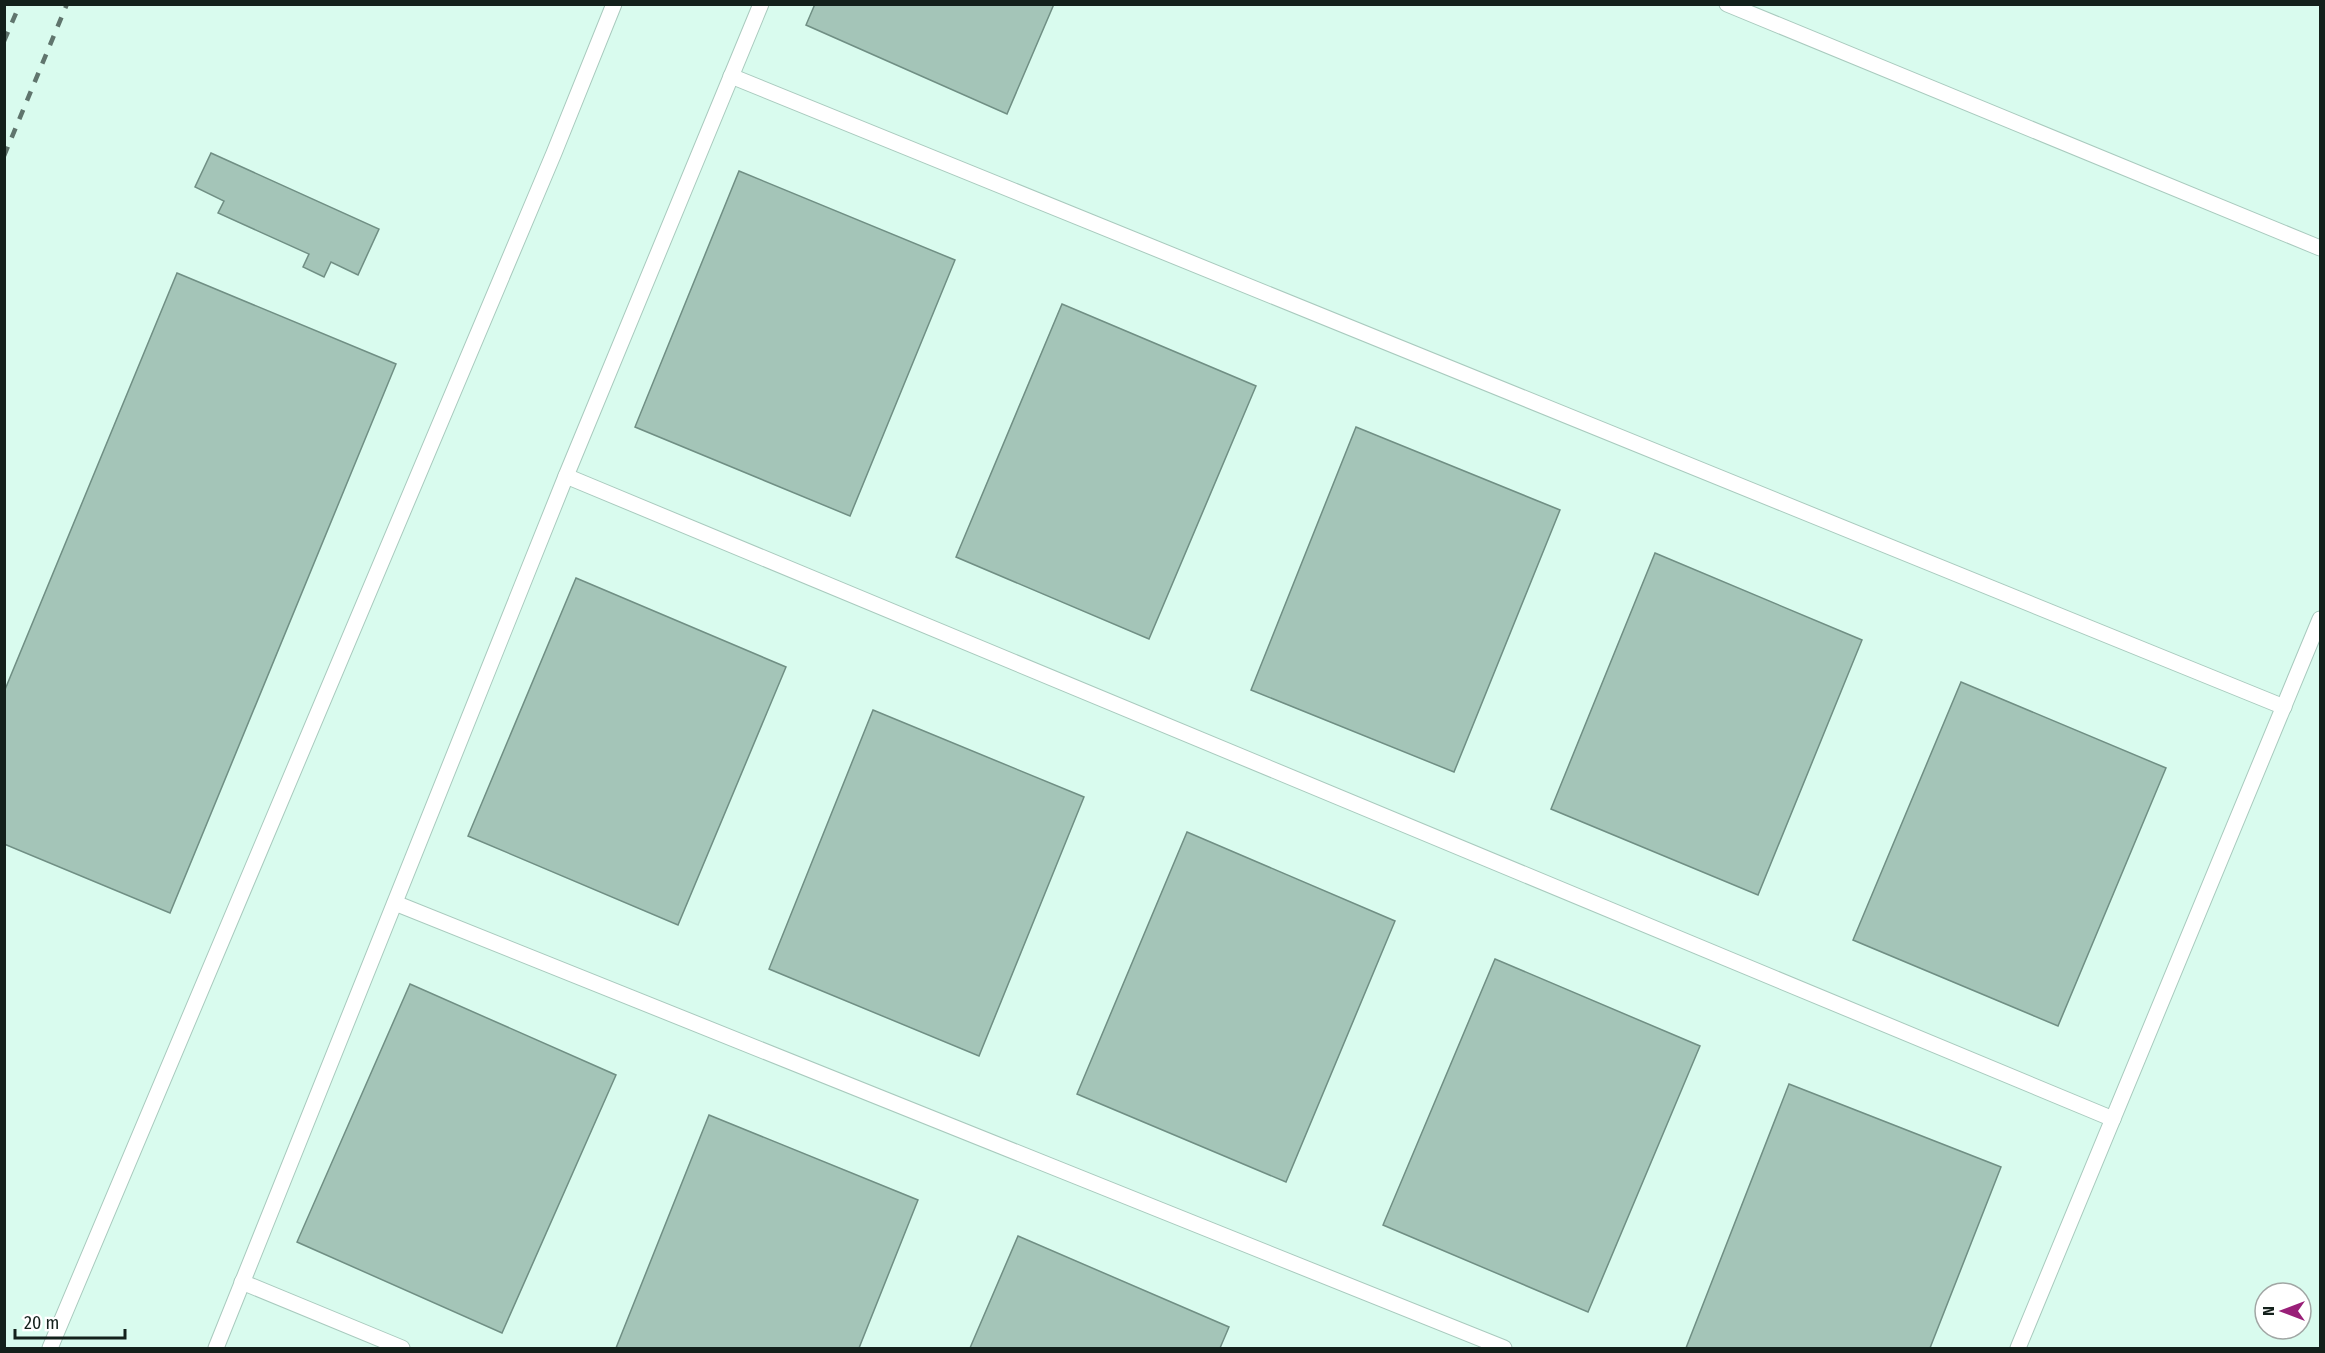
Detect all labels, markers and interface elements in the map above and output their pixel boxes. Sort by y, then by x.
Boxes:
north arrow [2253,1281,2313,1341]
scale bar [15,1302,124,1340]
text: N [2259,1306,2278,1316]
text: 20 m [24,1312,59,1334]

